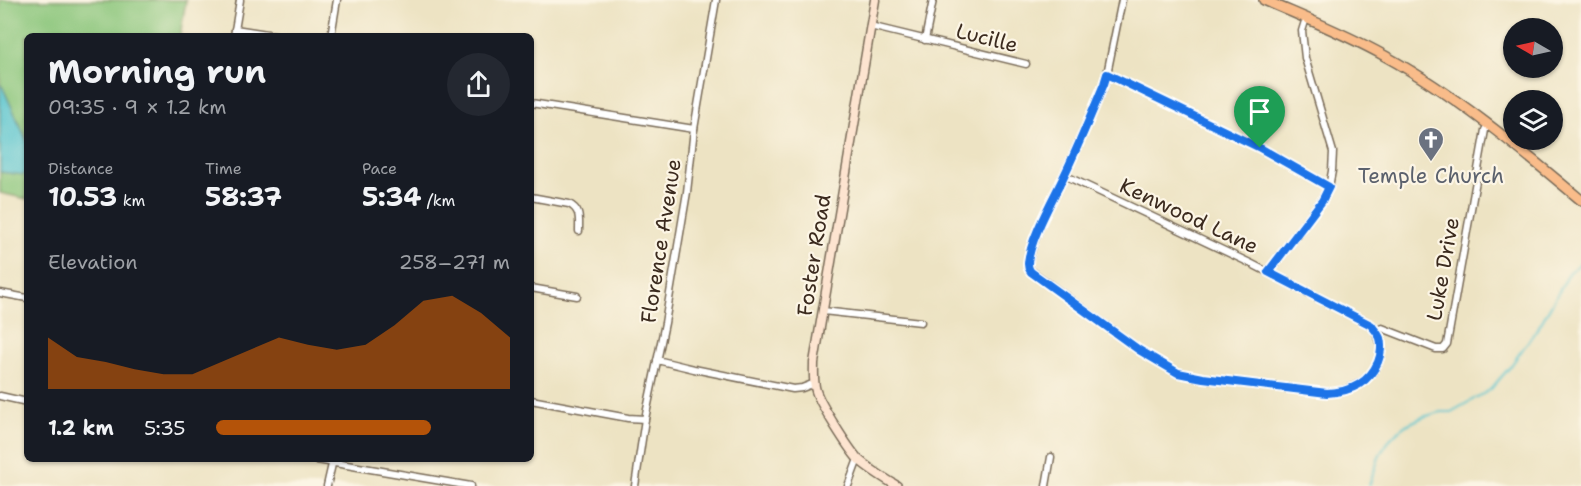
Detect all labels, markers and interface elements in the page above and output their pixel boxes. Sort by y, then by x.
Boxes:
street label: Lucille [953,17,1021,59]
north arrow [1503,18,1563,78]
map controls [1503,18,1563,150]
text: Morning run [48,49,266,94]
button: share [447,53,510,116]
pin [1234,86,1285,148]
button: layers [1503,90,1563,150]
text: 09:35 · 9 × 1.2 km [48,94,226,120]
icon: arrive [1243,95,1276,128]
church icon: Temple Church [1416,125,1446,163]
street label: Florence Avenue [634,157,688,325]
text: Distance [48,158,114,179]
text: Time [205,158,242,179]
text: Pace [362,158,397,179]
place label: Temple Church [1358,162,1504,190]
street label: Kenwood Lane [1115,172,1263,260]
text: 10.53 [48,179,117,214]
text: 58:37 [205,179,282,214]
text: 5:34 [362,179,421,214]
text: km [117,190,145,211]
text: /km [421,190,455,211]
street label: Foster Road [791,192,837,318]
street label: Luke Drive [1420,215,1466,323]
text: Elevation [48,249,138,275]
text: 258–271 m [399,249,510,275]
text: 1.2 km [48,415,114,441]
text: 5:35 [144,415,186,441]

